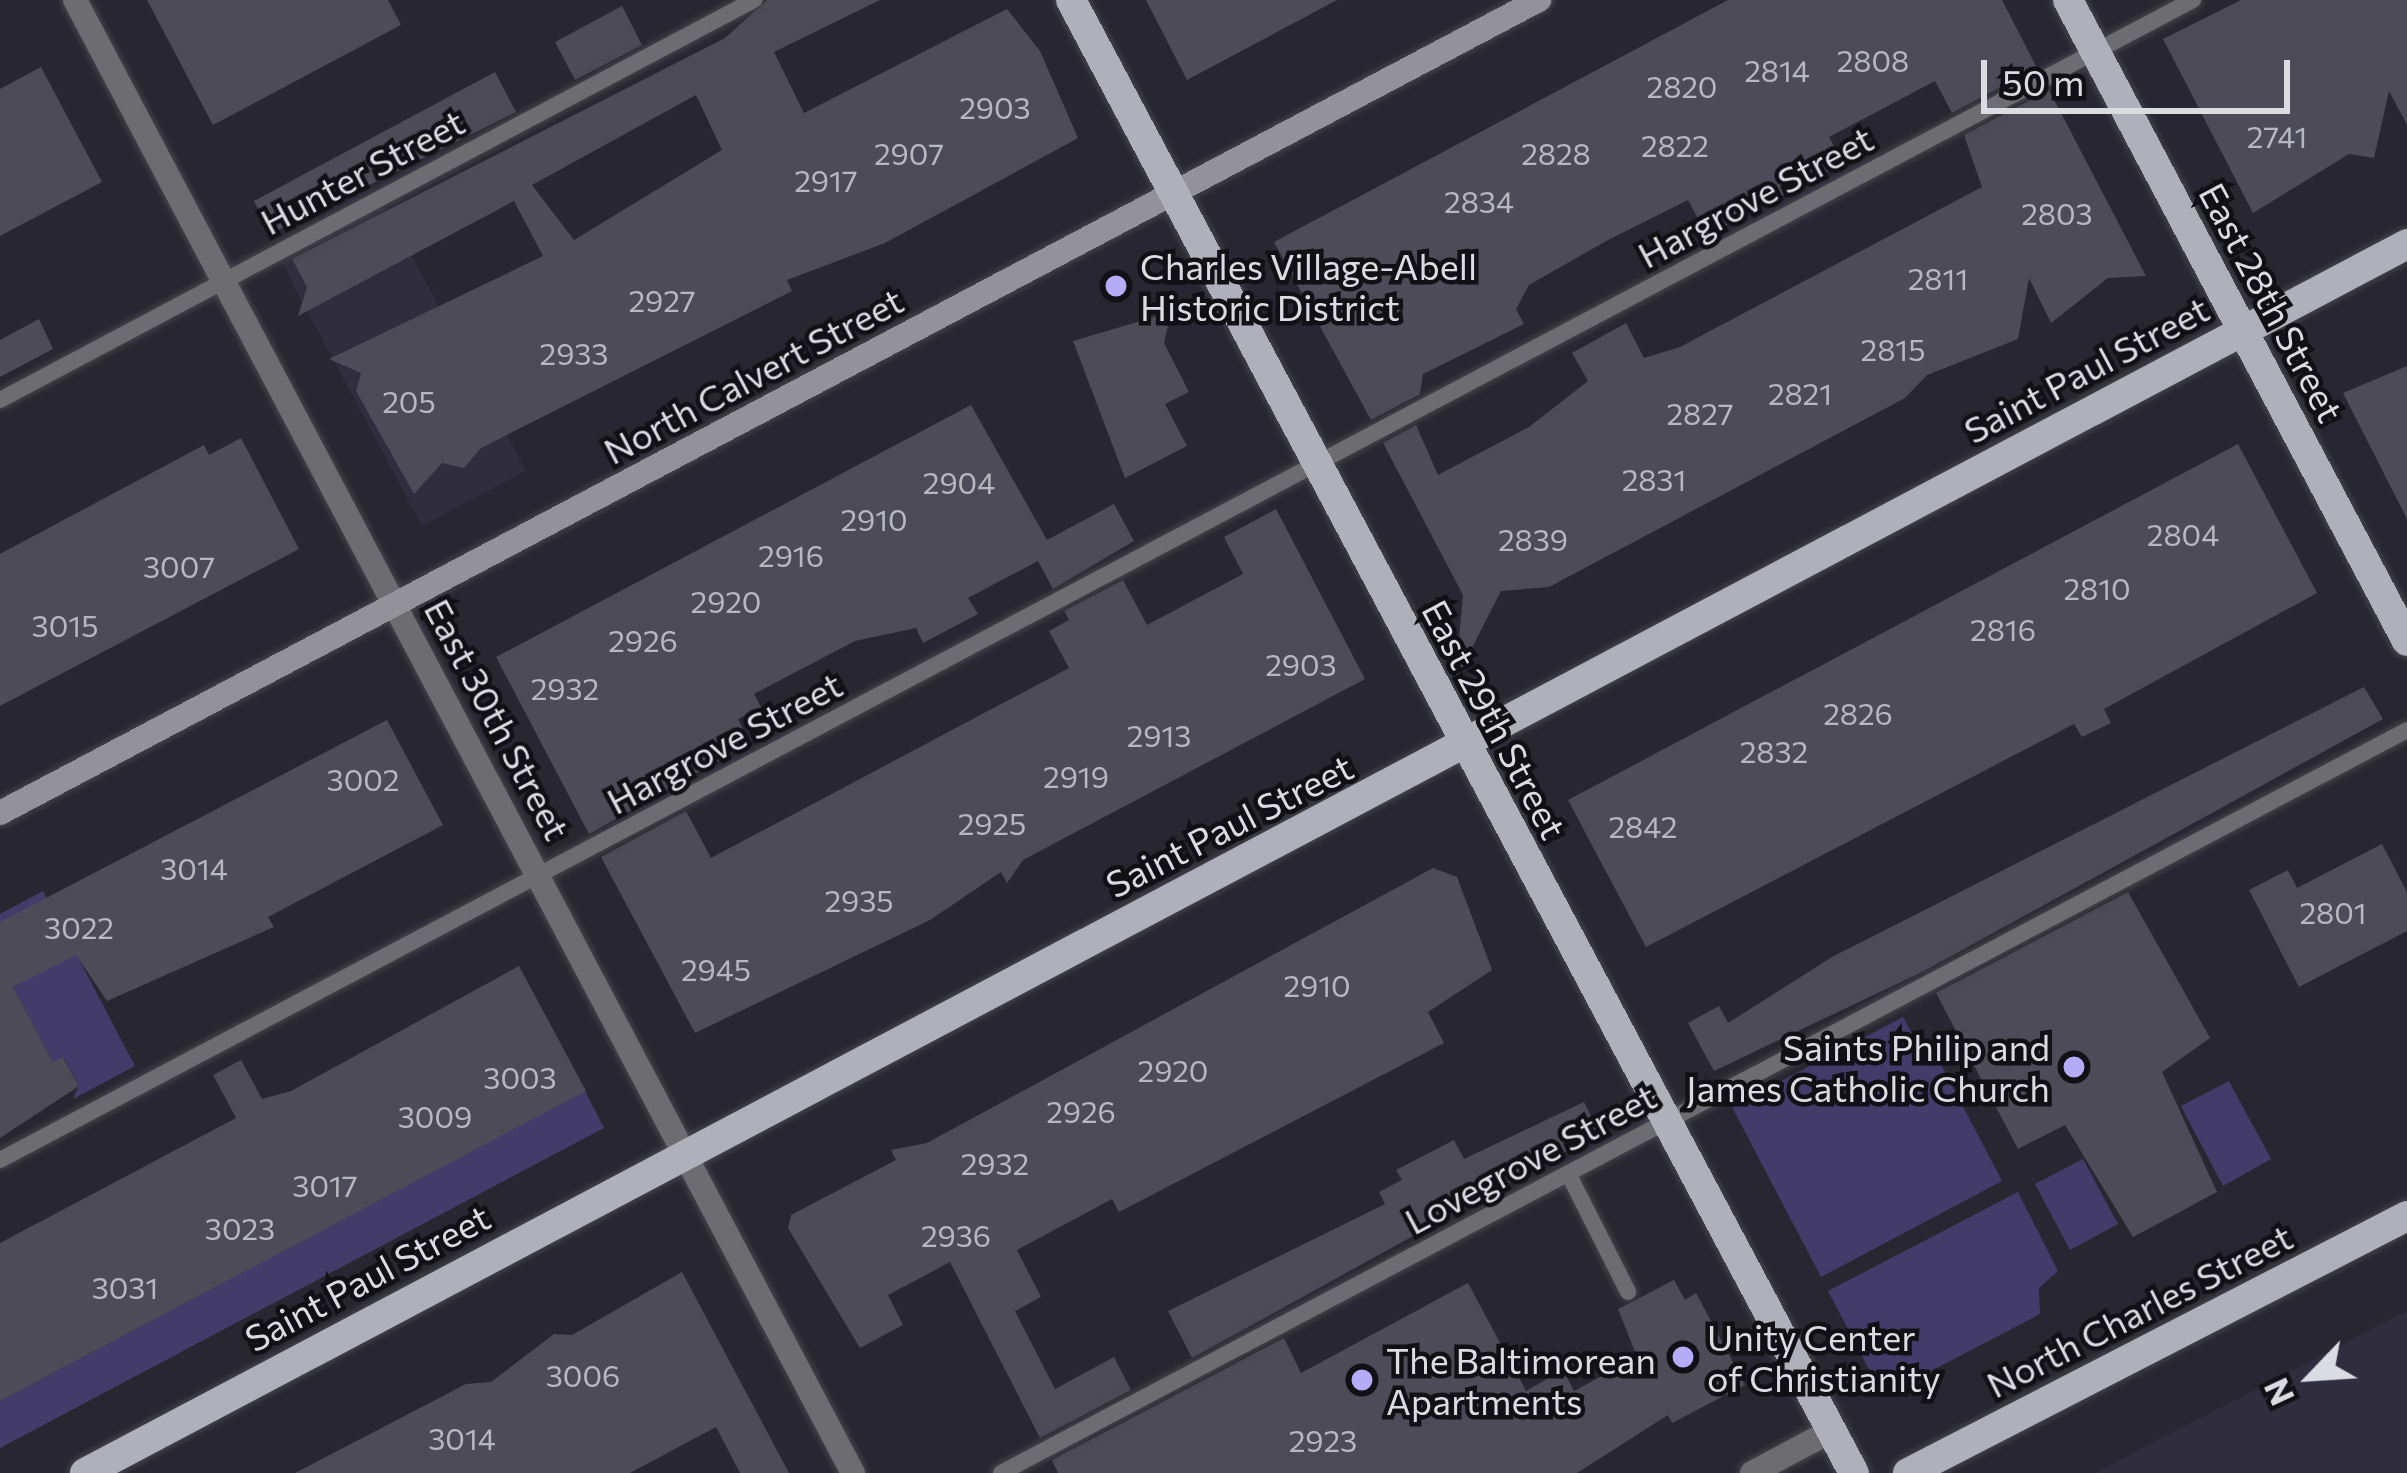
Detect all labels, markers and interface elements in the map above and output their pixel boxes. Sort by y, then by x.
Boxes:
scale bar [1987,36,2296,110]
house number: 2808 [1837,42,1909,78]
house number: 2814 [1744,52,1810,88]
text: 50 m [2002,59,2084,103]
house number: 2820 [1647,68,1717,104]
house number: 2903 [959,89,1031,125]
street label: Hunter Street [253,99,471,243]
street label: Hargrove Street [1630,116,1880,276]
house number: 2741 [2247,118,2307,154]
house number: 2822 [1641,127,1709,163]
house number: 2907 [874,135,944,171]
house number: 2828 [1521,135,1591,171]
house number: 2917 [794,162,858,198]
street label: East 28th Street [2191,175,2353,429]
house number: 2834 [1444,183,1514,219]
house number: 2803 [2021,195,2093,231]
place label: Charles Village-Abell Historic District [1140,243,1477,328]
house number: 2811 [1908,260,1968,296]
marker: Charles Village-Abell Historic District [1103,273,1129,299]
street label: North Calvert Street [596,278,910,472]
house number: 2927 [628,282,696,318]
street label: Saint Paul Street [1956,286,2216,452]
house number: 2815 [1861,331,1925,367]
house number: 2933 [540,335,608,371]
house number: 2821 [1768,375,1832,411]
house number: 205 [382,383,436,419]
house number: 2827 [1666,395,1734,431]
house number: 2831 [1622,461,1686,497]
house number: 2904 [923,464,995,500]
house number: 2910 [840,501,908,537]
house number: 2804 [2147,516,2219,552]
house number: 2839 [1498,521,1568,557]
house number: 2916 [758,537,824,573]
house number: 3007 [143,548,215,584]
house number: 2810 [2063,570,2131,606]
house number: 2920 [691,583,761,619]
street label: East 30th Street [416,591,580,847]
street label: East 29th Street [1414,592,1576,846]
house number: 3015 [32,607,98,643]
house number: 2816 [1970,611,2036,647]
house number: 2926 [608,622,678,658]
house number: 2903 [1265,646,1337,682]
street label: Hargrove Street [599,662,849,822]
house number: 2932 [531,670,599,706]
house number: 2826 [1823,695,1893,731]
house number: 2913 [1127,717,1191,753]
house number: 2832 [1740,733,1808,769]
street label: Saint Paul Street [1099,744,1359,906]
house number: 2919 [1043,758,1109,794]
house number: 3002 [327,761,399,797]
house number: 2925 [958,805,1026,841]
house number: 2842 [1609,808,1677,844]
house number: 3014 [160,850,228,886]
house number: 2935 [824,882,894,918]
house number: 2801 [2299,894,2367,930]
house number: 3022 [44,909,114,945]
house number: 2945 [681,951,751,987]
house number: 2910 [1283,967,1351,1003]
place label: Saints Philip and James Catholic Church [1686,1024,2050,1109]
house number: 2920 [1138,1052,1208,1088]
marker: Saints Philip and James Catholic Church [2061,1054,2087,1080]
house number: 3003 [483,1059,557,1095]
street label: Lovegrove Street [1397,1074,1663,1242]
house number: 2926 [1046,1093,1116,1129]
house number: 3009 [398,1098,472,1134]
house number: 2932 [961,1145,1029,1181]
house number: 3017 [292,1167,358,1203]
street label: Saint Paul Street [237,1194,497,1360]
house number: 3023 [205,1210,275,1246]
street label: North Charles Street [1979,1214,2299,1406]
house number: 2936 [921,1217,991,1253]
house number: 3031 [92,1269,158,1305]
place label: Unity Center of Christianity [1707,1314,1941,1399]
north arrow [2251,1317,2371,1437]
place label: The Baltimorean Apartments [1386,1337,1656,1422]
marker: Unity Center of Christianity [1670,1344,1696,1370]
house number: 3006 [546,1357,620,1393]
marker: The Baltimorean Apartments [1349,1367,1375,1393]
house number: 3014 [428,1420,496,1456]
house number: 2923 [1289,1422,1357,1458]

